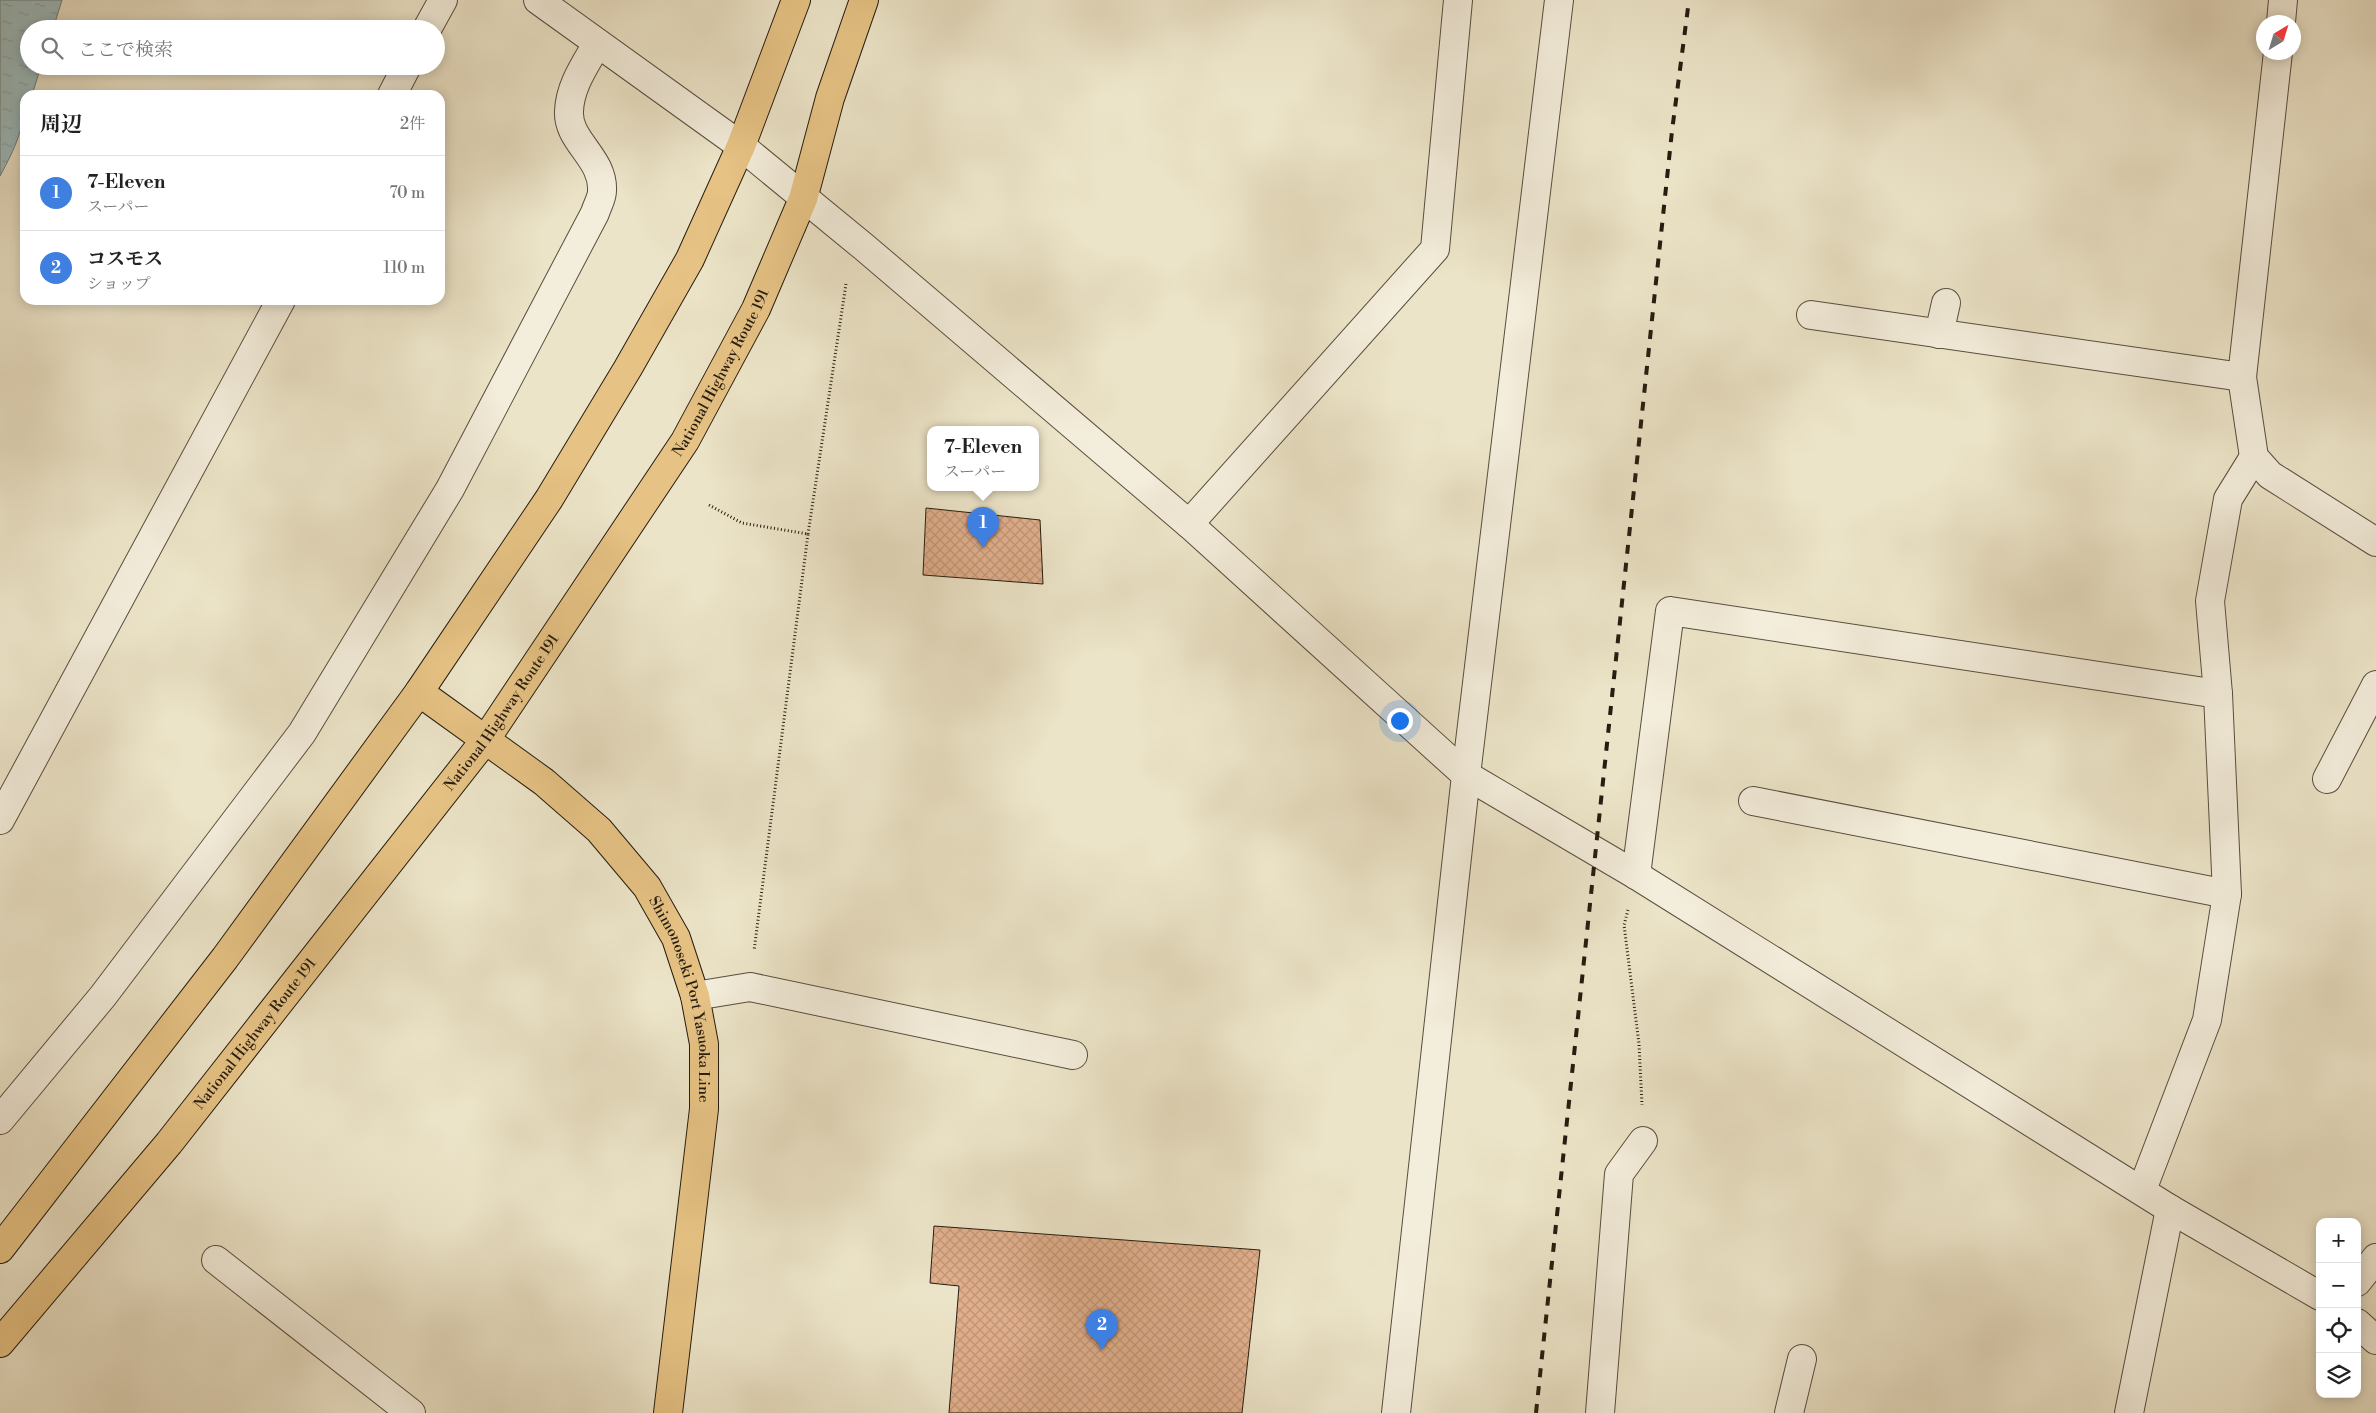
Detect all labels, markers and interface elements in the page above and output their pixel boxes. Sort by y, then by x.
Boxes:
north arrow [2256,15,2301,60]
search box [20,20,445,75]
icon: search [38,34,66,62]
text: ここで検索 [78,38,173,62]
text: 周辺 [40,112,82,138]
text: 2件 [400,114,425,134]
text: 7-Eleven [87,170,165,194]
text: 1 [52,183,60,203]
text: 70 m [389,183,425,203]
text: スーパー [87,197,149,217]
text: コスモス [87,247,163,271]
text: 2 [51,258,61,278]
text: 110 m [383,258,425,278]
text: ショップ [87,274,151,294]
street label: National Highway Route 191 [668,286,774,460]
popup [927,426,1039,491]
text: 7-Eleven [944,435,1022,459]
text: スーパー [944,462,1006,482]
pin: 1 [967,507,999,548]
street label: National Highway Route 191 [440,630,564,795]
your location [1387,708,1413,734]
street label: Shimonoseki Port Yasuoka Line [644,893,713,1103]
street label: National Highway Route 191 [190,954,321,1113]
map controls [2316,1218,2361,1398]
button: + [2316,1218,2361,1263]
button: − [2316,1263,2361,1308]
button: locate [2316,1308,2361,1353]
pin: 2 [1086,1309,1118,1350]
button: layers [2316,1353,2361,1398]

